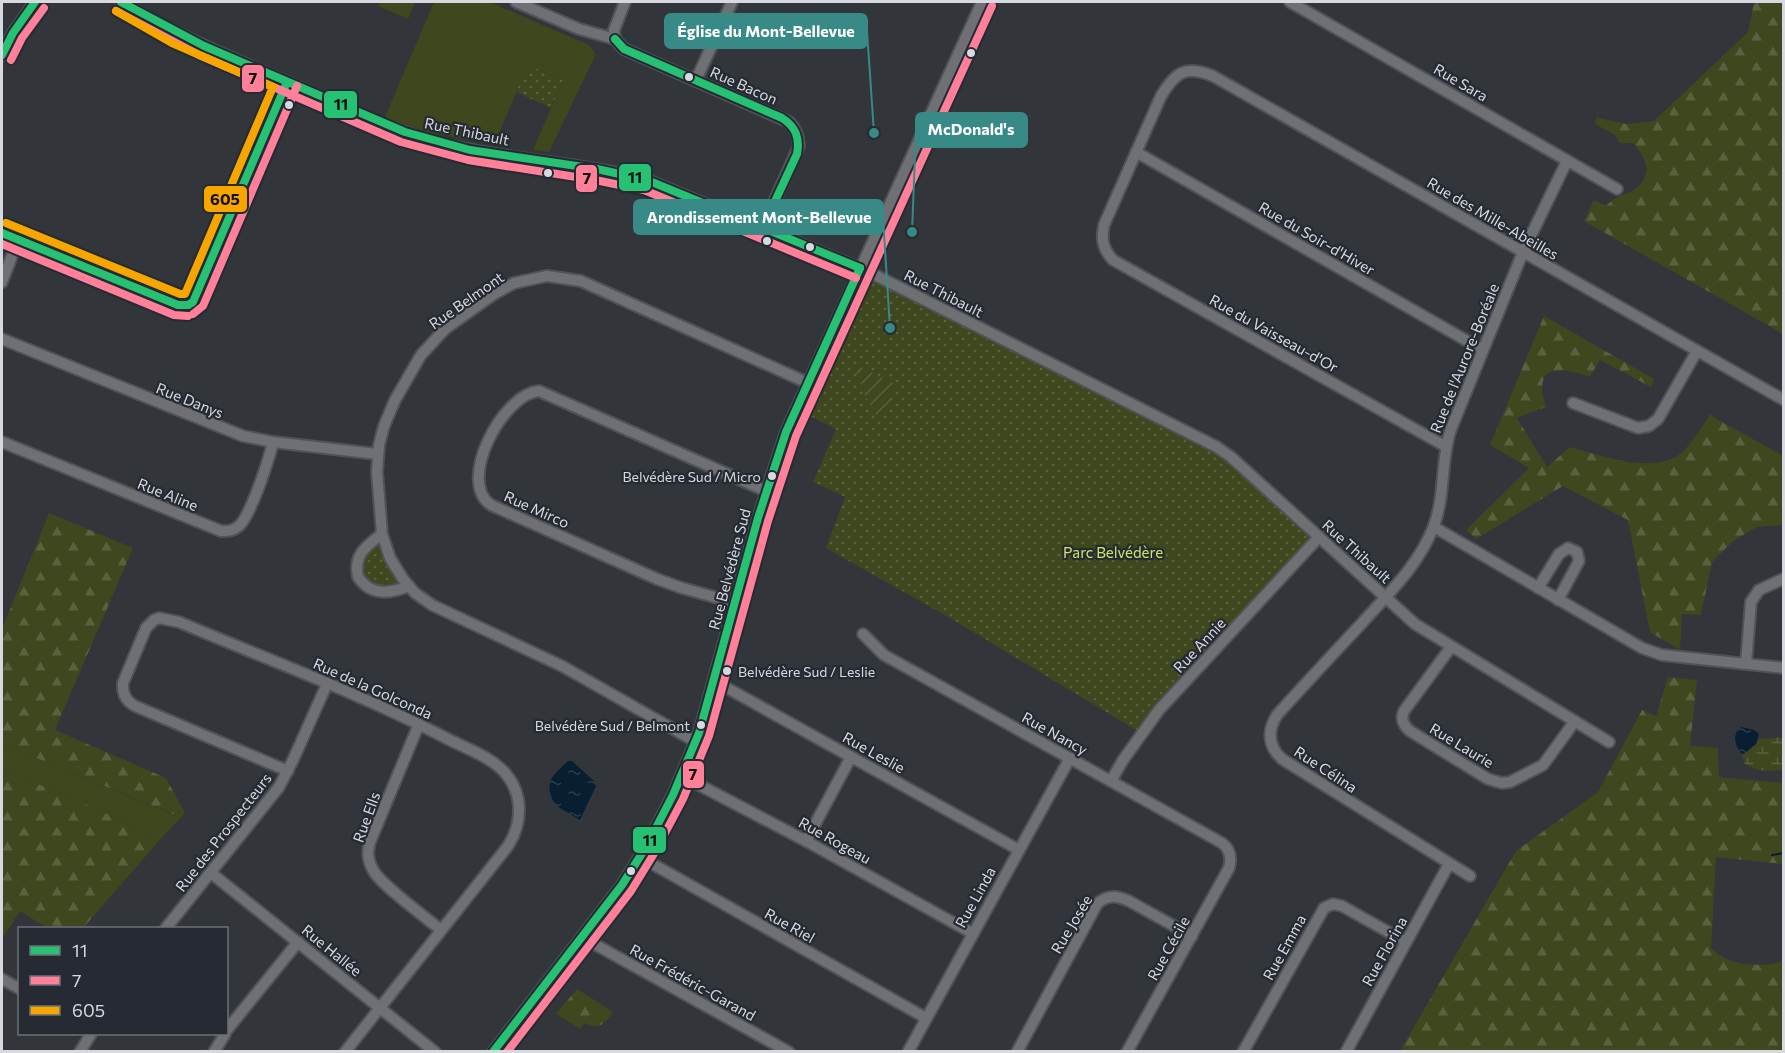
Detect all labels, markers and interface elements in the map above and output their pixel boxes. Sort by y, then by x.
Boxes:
callout: Église du Mont-Bellevue [665,14,867,48]
text: Église du Mont-Bellevue [677,21,855,40]
unlabelled marker [965,47,977,59]
street label: Rue Sara [1431,59,1491,105]
street label: Rue Bacon [708,62,780,108]
line badge: 7 [241,64,265,93]
text: 7 [249,68,258,87]
unlabelled marker [683,71,695,83]
line badge: 11 [323,90,358,119]
text: 11 [334,94,348,113]
unlabelled marker [283,99,295,111]
street label: Rue Thibault [423,113,511,149]
callout: McDonald's [916,113,1027,147]
text: McDonald's [928,119,1014,138]
line badge: 11 [618,163,652,192]
line badge: 7 [575,164,598,193]
unlabelled marker [542,167,554,179]
text: 11 [628,167,642,186]
text: 7 [583,168,592,187]
street label: Rue des Mille-Abeilles [1424,173,1562,263]
line badge: 605 [203,185,248,213]
text: 605 [210,189,240,208]
street label: Rue du Soir-d'Hiver [1256,197,1378,279]
callout: Arondissement Mont-Bellevue [634,200,883,234]
text: Arondissement Mont-Bellevue [646,207,872,226]
unlabelled marker [761,235,773,247]
unlabelled marker [804,241,816,253]
street label: Rue Thibault [901,265,987,321]
street label: Rue Belmont [425,268,507,332]
street label: Rue de l'Aurore-Boréale [1426,281,1502,435]
street label: Rue du Vaisseau-d'Or [1207,290,1341,376]
street label: Rue Danys [154,378,226,422]
place label: Belvédère Sud / Micro [622,468,761,485]
marker: Belvédère Sud / Micro [766,470,778,482]
street label: Rue Aline [135,474,201,514]
street label: Rue Mirco [502,487,572,531]
street label: Rue Belvédère Sud [704,506,754,632]
street label: Rue Thibault [1319,515,1395,587]
park label: Parc Belvédère [1063,543,1163,561]
street label: Rue Annie [1169,614,1229,676]
street label: Rue de la Golconda [311,654,435,722]
place label: Belvédère Sud / Leslie [738,663,875,680]
marker: Belvédère Sud / Leslie [721,665,733,677]
street label: Rue Nancy [1019,708,1091,758]
place label: Belvédère Sud / Belmont [535,717,690,734]
marker: Belvédère Sud / Belmont [695,719,707,731]
street label: Rue Laurie [1427,719,1497,771]
street label: Rue Leslie [840,728,908,776]
street label: Rue Célina [1291,742,1361,796]
line badge: 7 [682,760,705,789]
text: 7 [689,764,698,783]
street label: Rue des Prospecteurs [171,769,275,895]
street label: Rue Ells [349,789,383,845]
street label: Rue Rogeau [796,813,874,867]
line badge: 11 [632,826,667,854]
text: 11 [643,830,657,849]
street label: Rue Linda [951,863,999,931]
unlabelled marker [625,865,637,877]
street label: Rue Josée [1047,891,1095,956]
street label: Rue Riel [762,904,818,946]
street label: Rue Emma [1259,911,1309,983]
street label: Rue Cécile [1143,913,1193,983]
street label: Rue Florina [1358,913,1410,989]
street label: Rue Hallée [298,920,366,980]
legend [18,927,228,1035]
text: 11 [72,939,87,961]
street label: Rue Frédéric-Garand [627,940,759,1024]
text: 7 [72,969,82,991]
text: 605 [72,999,105,1021]

